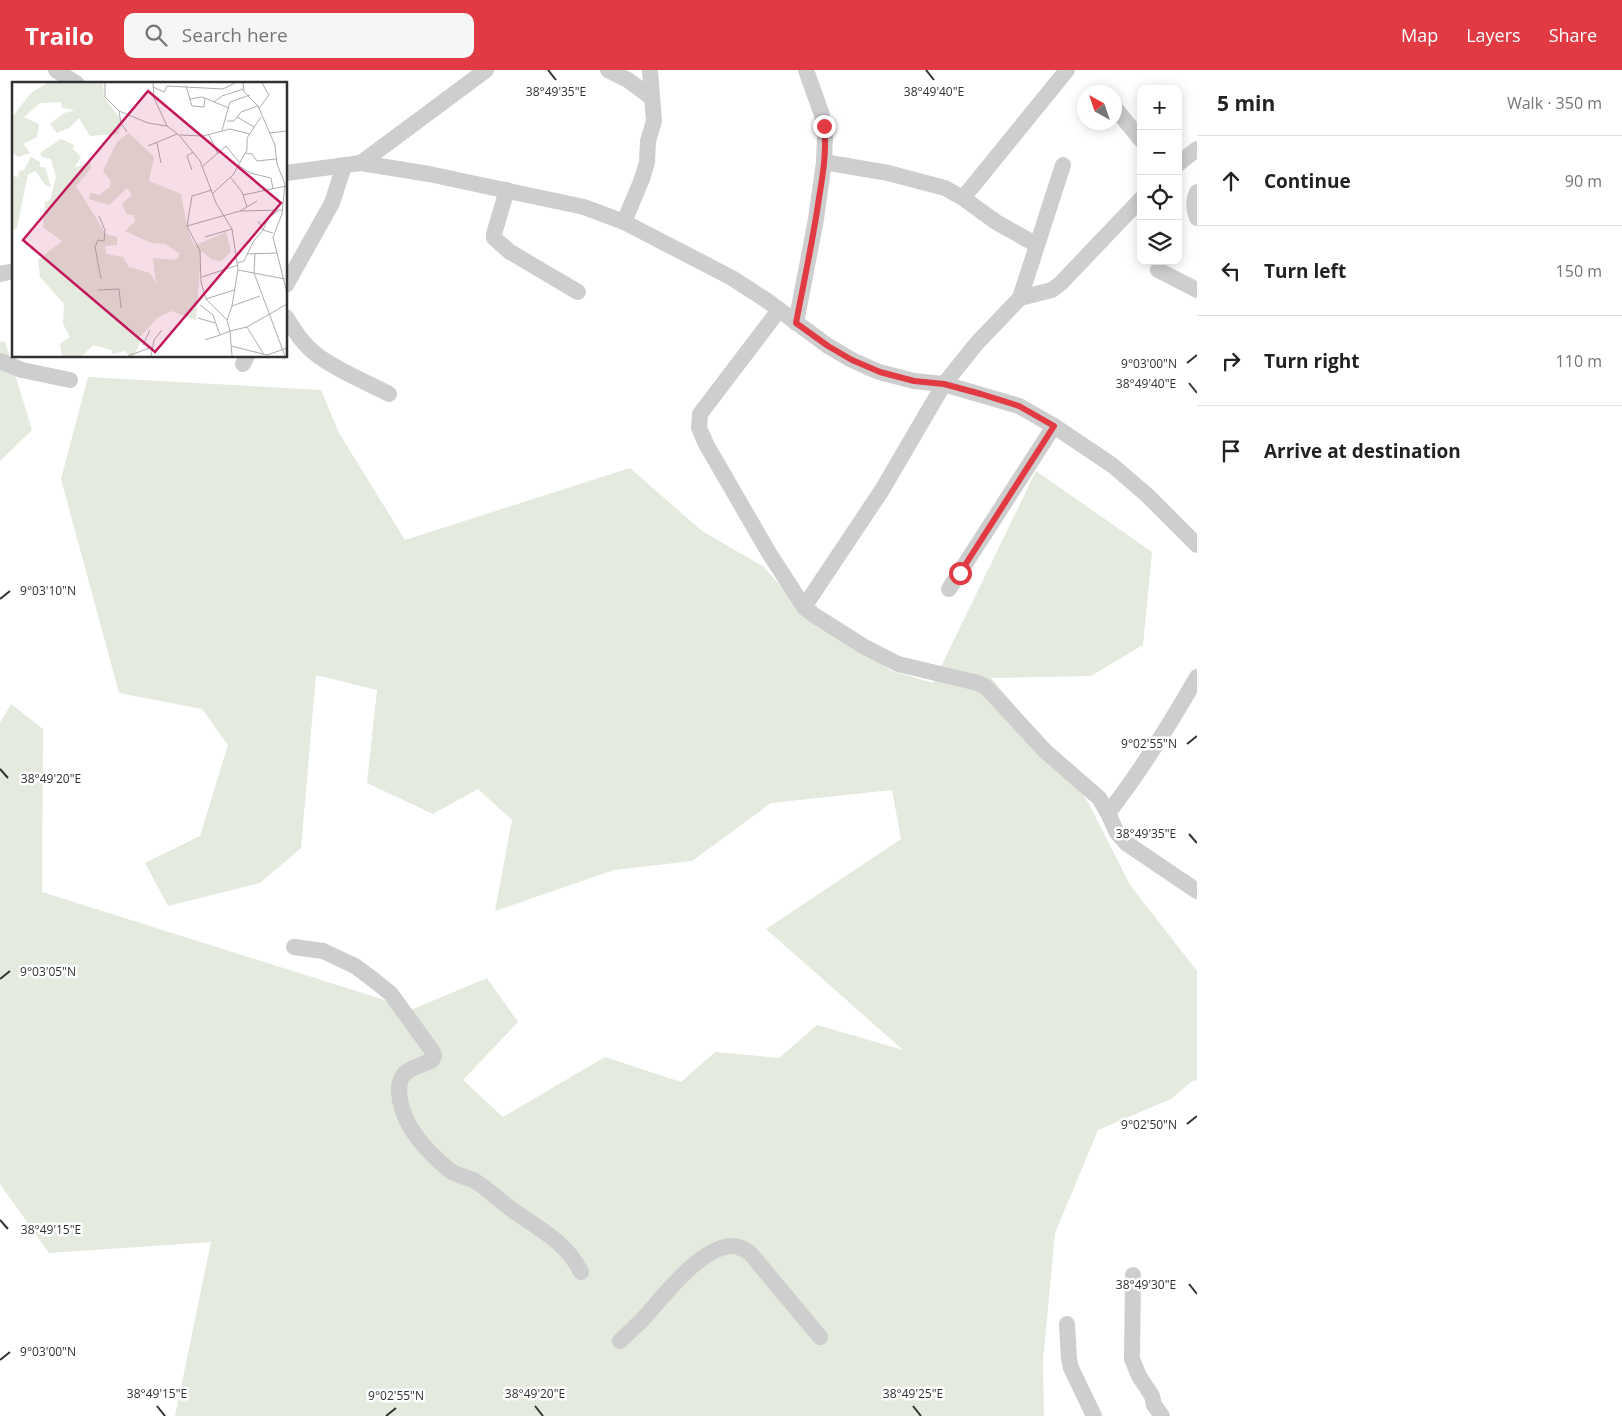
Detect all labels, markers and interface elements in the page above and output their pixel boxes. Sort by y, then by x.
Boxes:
search box [124,13,474,58]
text: Trailo [25,19,94,52]
icon: search [142,21,170,49]
text: Search here [182,22,288,48]
text: Map [1401,23,1438,47]
text: Layers [1466,23,1521,47]
text: Share [1549,23,1597,47]
inset map [12,82,288,358]
text: 38°49'35"E [526,83,586,100]
text: 38°49'40"E [904,83,964,100]
north arrow [1077,85,1122,130]
map controls [1137,85,1182,265]
button: + [1137,85,1182,130]
text: 5 min [1217,89,1275,117]
text: Walk · 350 m [1507,92,1602,114]
route end [813,115,836,138]
button: − [1137,130,1182,175]
icon: ahead [1217,167,1245,195]
text: Continue [1264,168,1351,194]
text: 90 m [1565,170,1602,192]
button: locate [1137,175,1182,220]
button: layers [1137,220,1182,265]
icon: left [1217,257,1245,285]
text: Turn left [1264,258,1346,284]
text: 150 m [1556,260,1602,282]
icon: right [1217,347,1245,375]
text: Turn right [1264,348,1359,374]
text: 110 m [1556,350,1602,372]
text: 9°03'00"N [1121,355,1177,372]
text: 38°49'40"E [1116,375,1176,392]
icon: arrive [1217,437,1245,465]
text: Arrive at destination [1264,438,1461,464]
route start [949,562,972,585]
text: 9°03'10"N [20,582,76,599]
text: 9°02'55"N [1121,735,1177,752]
text: 38°49'20"E [21,770,81,787]
text: 38°49'35"E [1116,825,1176,842]
text: 9°03'05"N [20,963,76,980]
text: 9°02'50"N [1121,1116,1177,1133]
text: 38°49'15"E [21,1221,81,1238]
text: 38°49'30"E [1116,1276,1176,1293]
text: 9°03'00"N [20,1343,76,1360]
text: 38°49'15"E [127,1385,187,1402]
text: 38°49'20"E [505,1385,565,1402]
text: 38°49'25"E [883,1385,943,1402]
text: 9°02'55"N [368,1387,424,1404]

